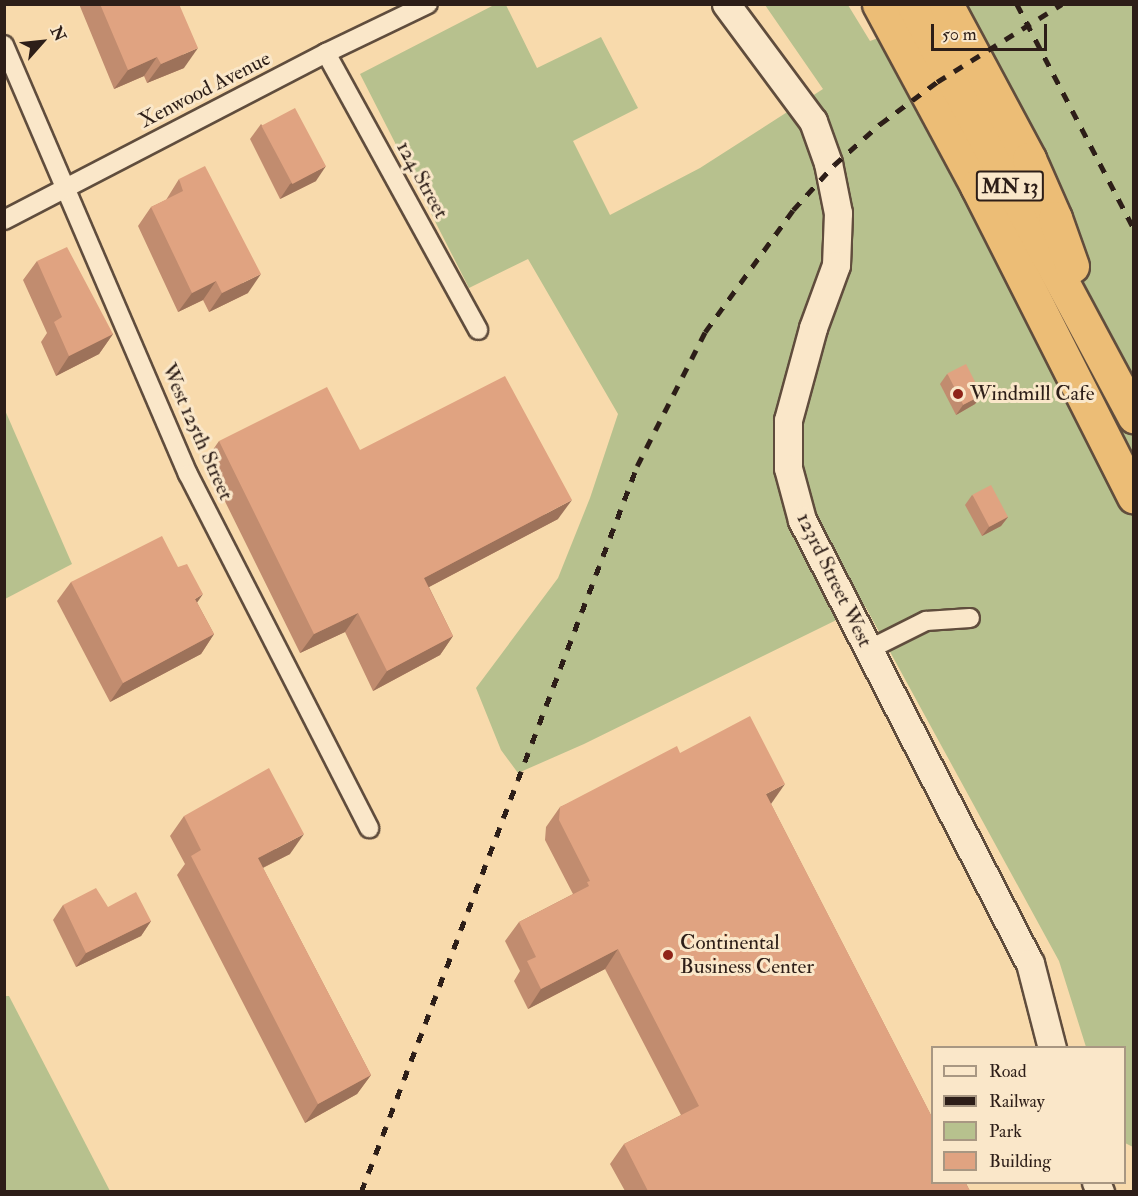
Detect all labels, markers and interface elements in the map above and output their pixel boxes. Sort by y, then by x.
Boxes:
north arrow [12,12,72,72]
scale bar [934,12,1050,50]
text: N [46,23,70,45]
text: 50 m [942,23,977,46]
street label: Xenwood Avenue [135,46,275,134]
street label: 124 Street [390,137,454,223]
road number: MN 13 [976,169,1044,203]
street label: West 125th Street [156,360,238,504]
place label: Windmill Cafe [970,381,1095,407]
marker: Windmill Cafe [951,387,965,401]
street label: 123rd Street West [791,509,877,651]
place label: Continental Business Center [680,930,814,980]
marker: Continental Business Center [661,948,675,962]
legend [931,1046,1126,1184]
text: Road [989,1060,1027,1083]
text: Railway [989,1090,1045,1113]
text: Park [989,1120,1022,1143]
text: Building [989,1150,1051,1173]

